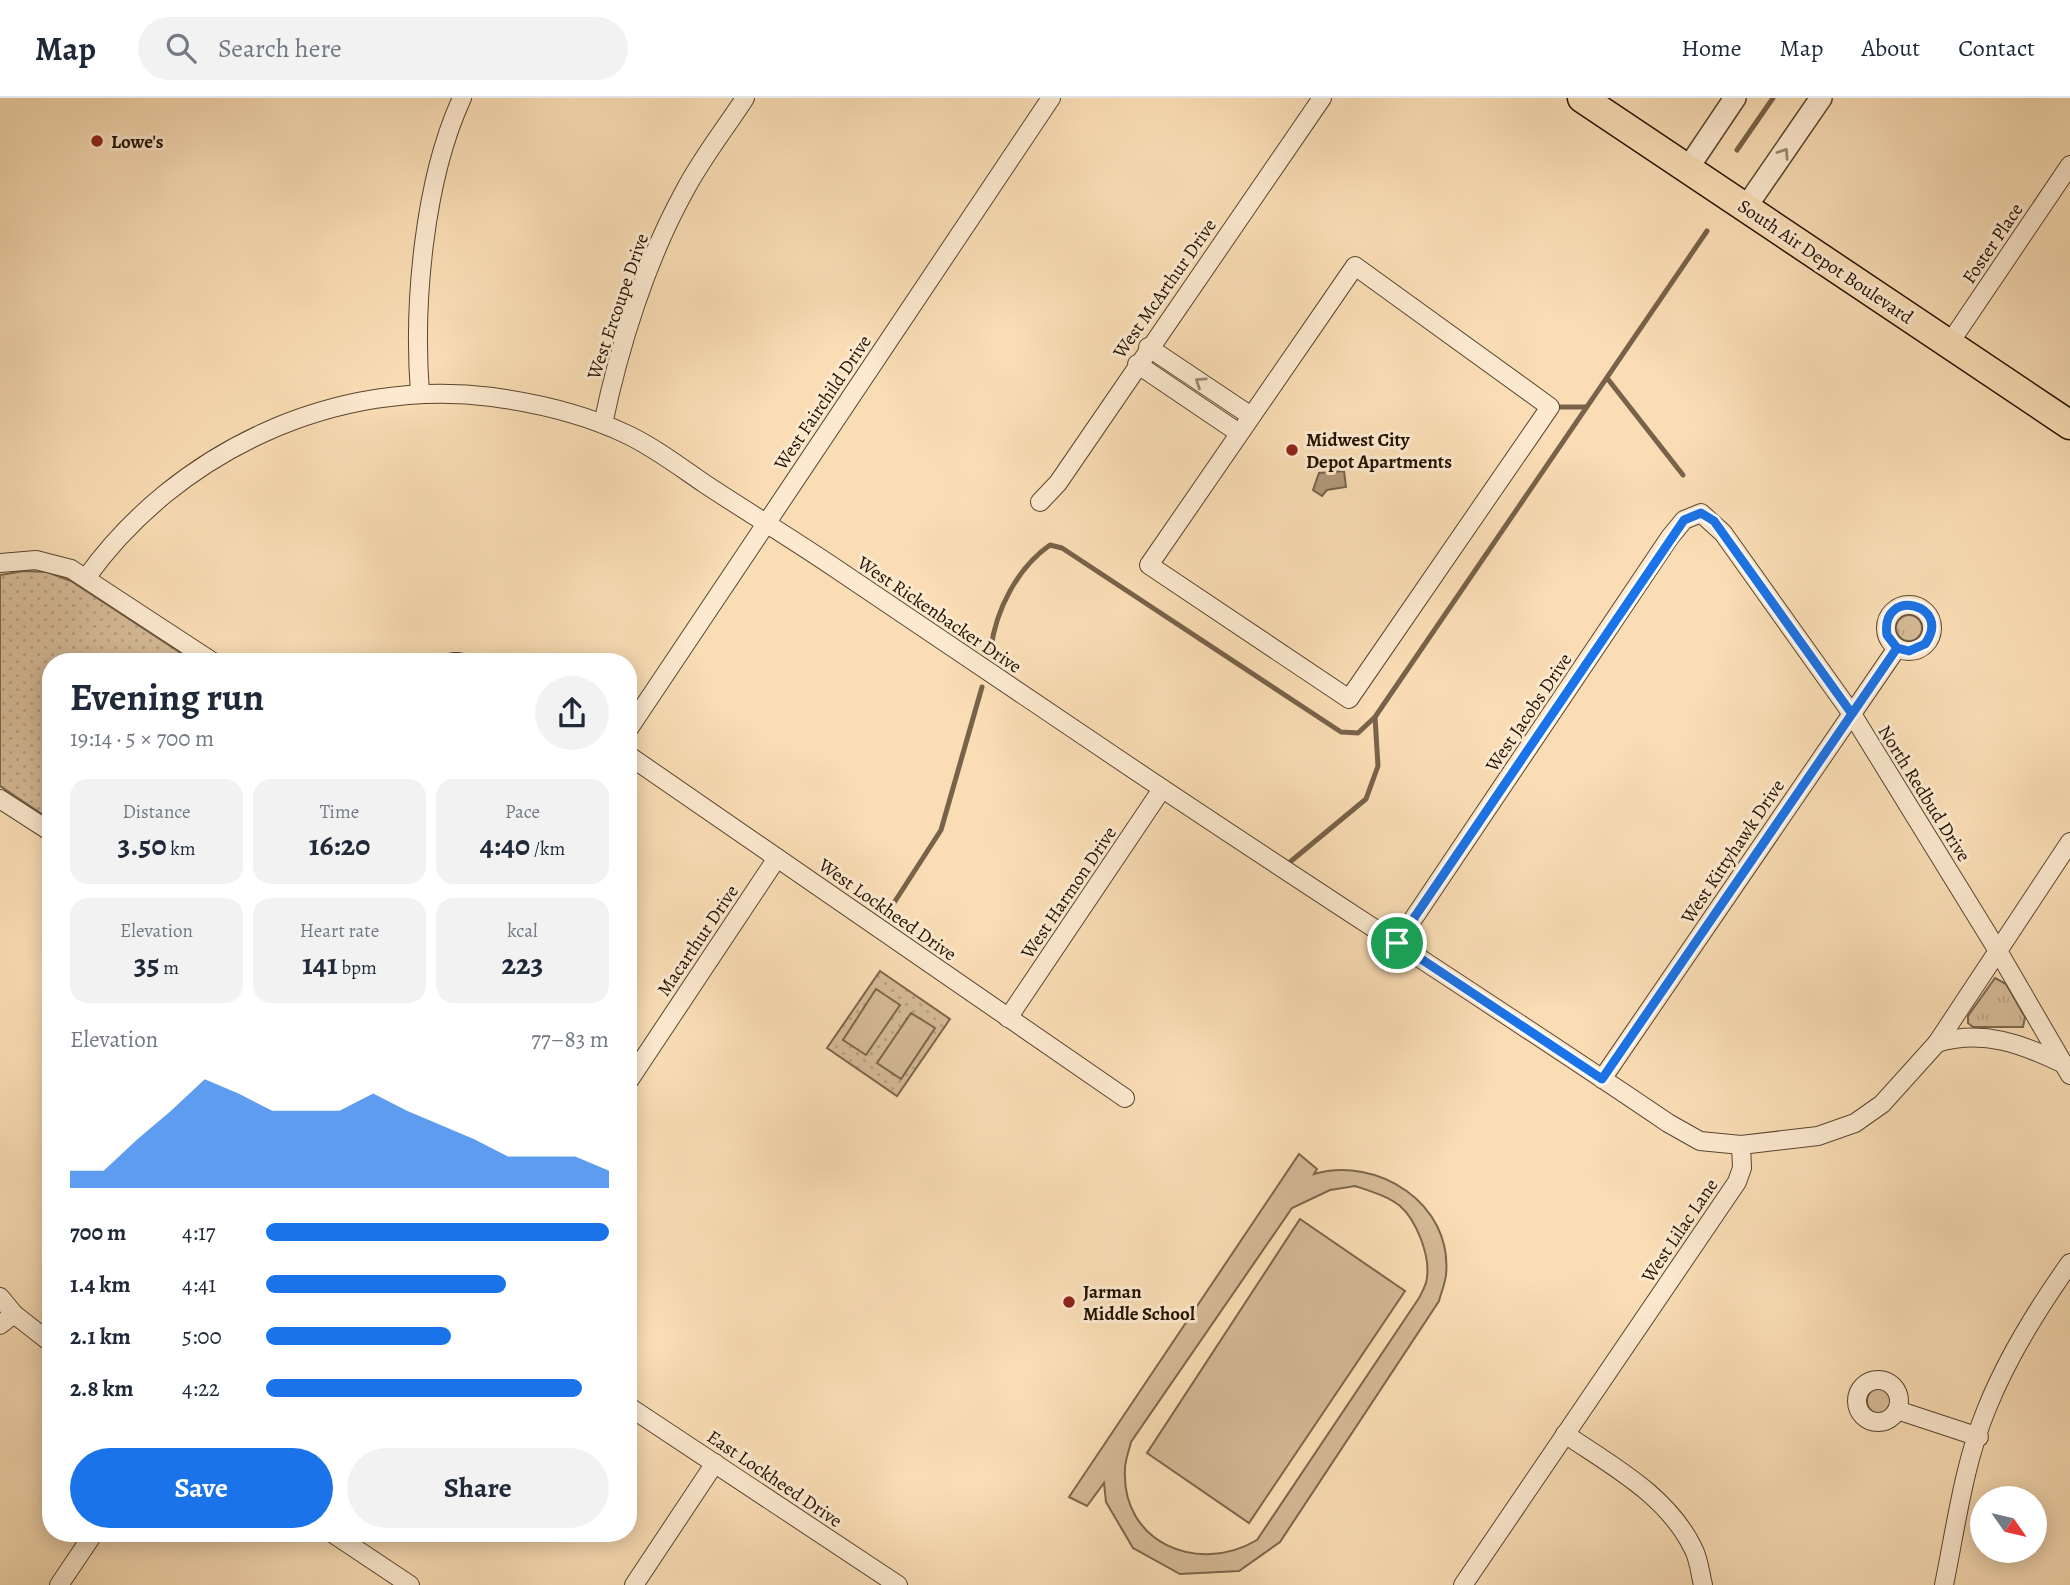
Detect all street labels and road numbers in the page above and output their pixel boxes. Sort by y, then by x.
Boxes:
street label: South Air Depot Boulevard [1733,193,1919,331]
street label: Foster Place [1956,198,2029,289]
street label: West McArthur Drive [1106,214,1223,364]
street label: West Ercoupe Drive [580,230,655,384]
street label: West Fairchild Drive [767,330,878,476]
street label: West Rickenbacker Drive [851,549,1027,680]
street label: West Jacobs Drive [1479,648,1578,778]
street label: North Redbud Drive [1872,720,1977,867]
street label: West Kittyhawk Drive [1674,774,1791,930]
street label: West Harmon Drive [1014,821,1123,965]
street label: West Lockheed Drive [812,852,962,967]
street label: Macarthur Drive [651,880,745,1001]
street label: West Lilac Lane [1635,1173,1724,1288]
street label: East Lockheed Drive [702,1424,847,1534]

